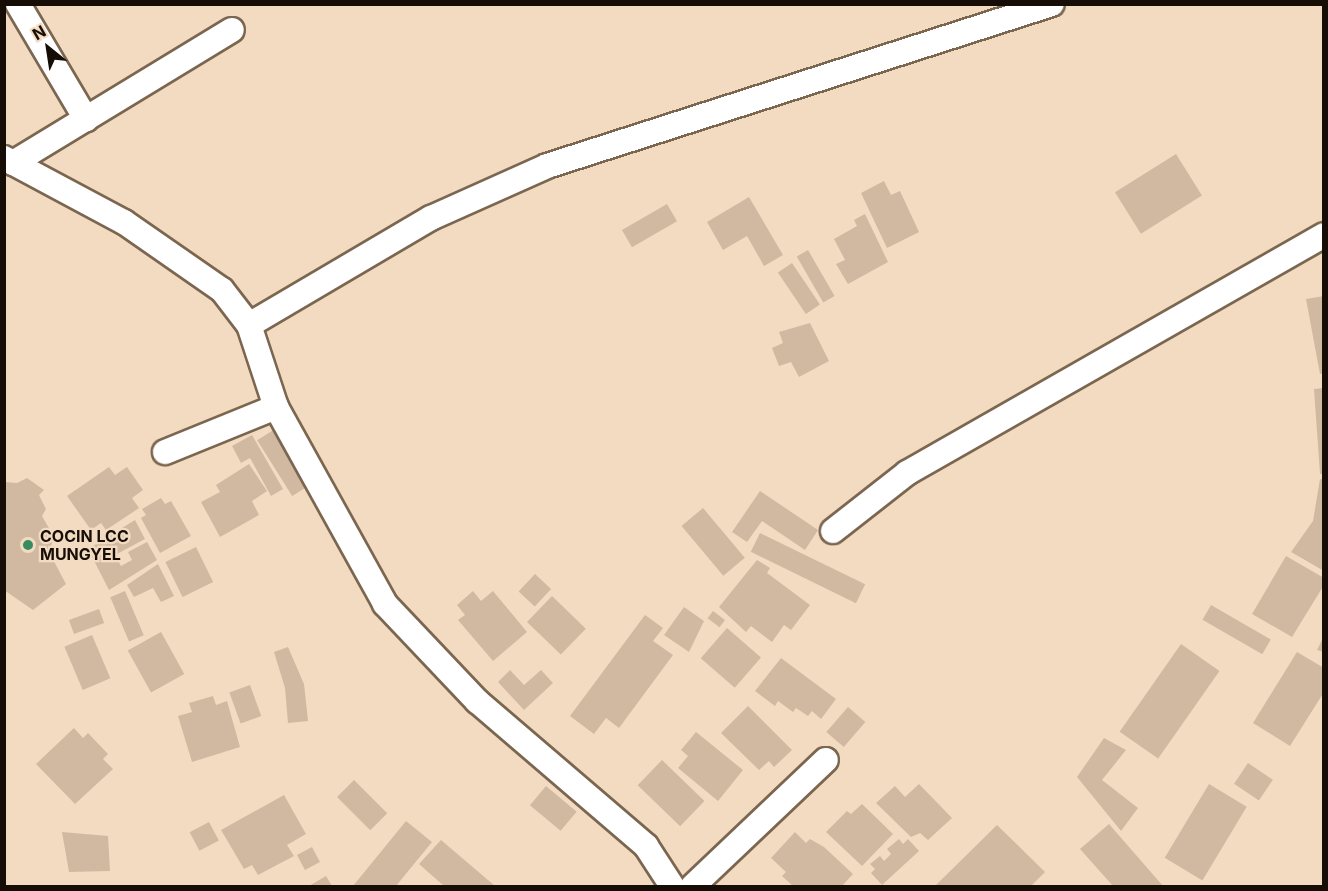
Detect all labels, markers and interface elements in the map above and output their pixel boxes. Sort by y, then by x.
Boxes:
north arrow [18,18,78,78]
text: N [29,21,49,44]
place label: COCIN LCC MUNGYEL [40,526,129,564]
marker: COCIN LCC MUNGYEL [21,538,35,552]

